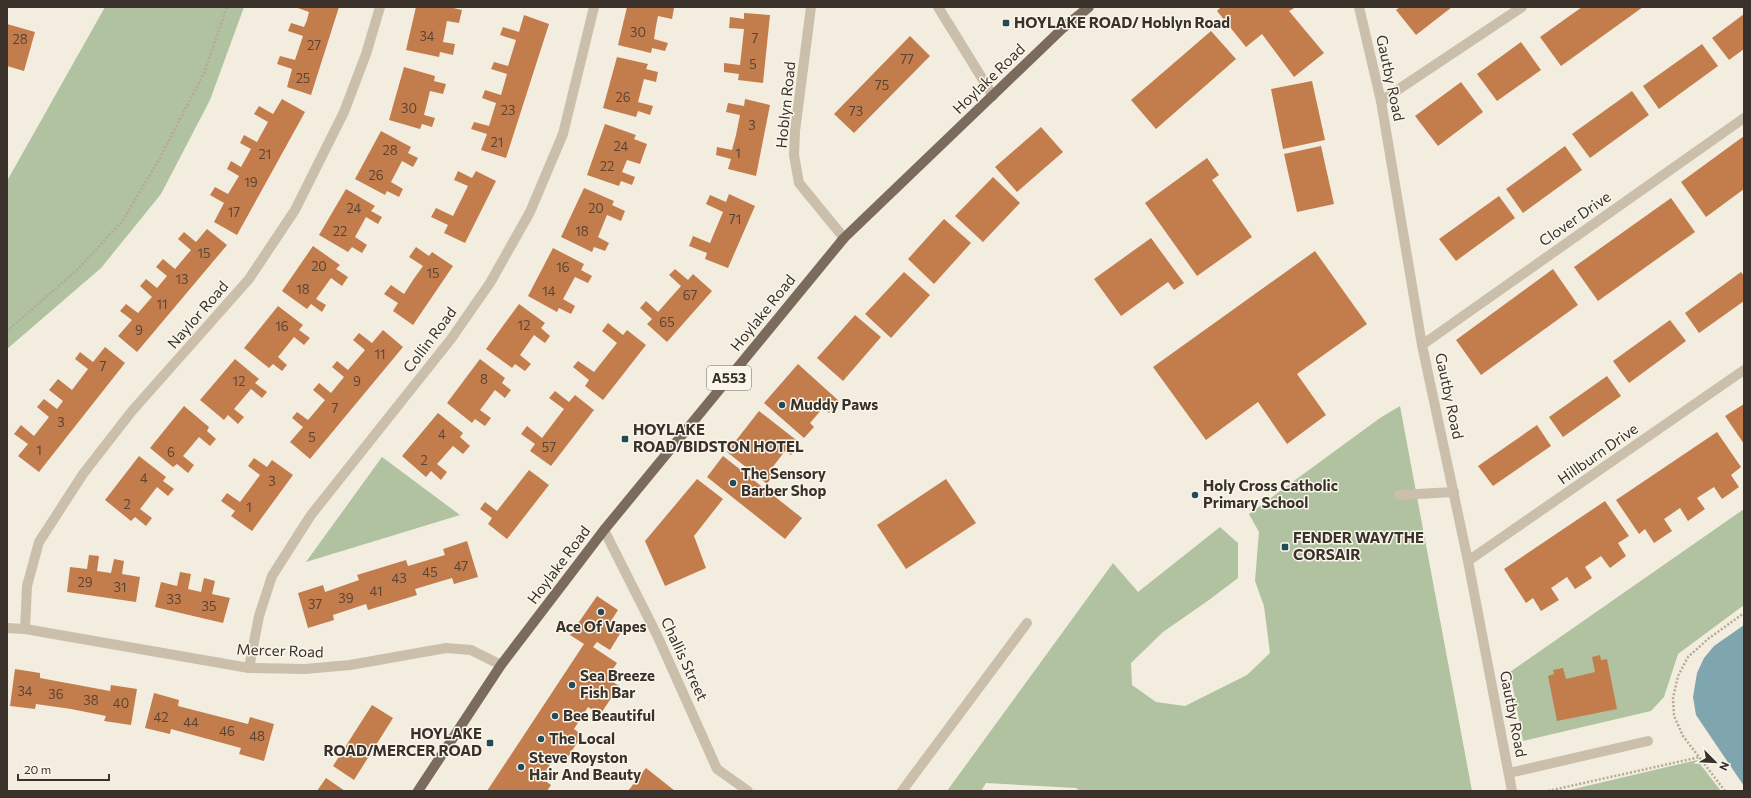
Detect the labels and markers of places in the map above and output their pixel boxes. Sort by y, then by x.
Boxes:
place label: HOYLAKE ROAD/ Hoblyn Road [1014,13,1230,31]
marker: HOYLAKE ROAD/ Hoblyn Road [1001,18,1011,28]
place label: Muddy Paws [790,395,878,413]
marker: Muddy Paws [777,400,787,410]
place label: HOYLAKE ROAD/BIDSTON HOTEL [633,420,804,455]
marker: HOYLAKE ROAD/BIDSTON HOTEL [620,434,630,444]
place label: The Sensory Barber Shop [741,464,827,499]
place label: Holy Cross Catholic Primary School [1203,476,1338,511]
marker: The Sensory Barber Shop [728,478,738,488]
marker: Holy Cross Catholic Primary School [1190,490,1200,500]
place label: FENDER WAY/THE CORSAIR [1293,528,1424,563]
marker: FENDER WAY/THE CORSAIR [1280,542,1290,552]
marker: Ace Of Vapes [596,607,606,617]
place label: Ace Of Vapes [555,617,647,635]
place label: Sea Breeze Fish Bar [580,666,655,701]
marker: Sea Breeze Fish Bar [567,680,577,690]
place label: Bee Beautiful [563,706,655,724]
marker: Bee Beautiful [550,711,560,721]
place label: HOYLAKE ROAD/MERCER ROAD [323,724,482,759]
place label: The Local [549,729,615,747]
marker: The Local [536,734,546,744]
marker: HOYLAKE ROAD/MERCER ROAD [485,738,495,748]
place label: Steve Royston Hair And Beauty [529,748,642,783]
marker: Steve Royston Hair And Beauty [516,762,526,772]

